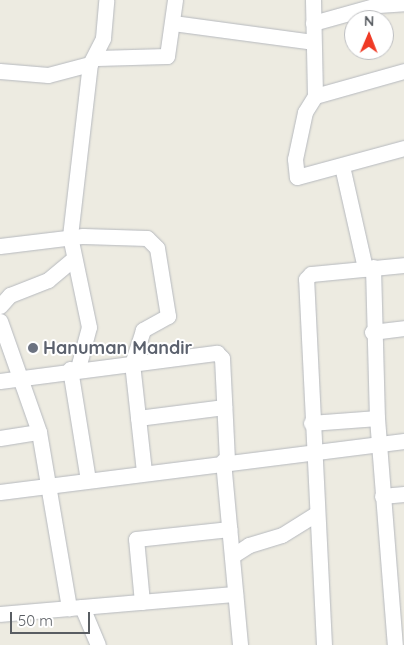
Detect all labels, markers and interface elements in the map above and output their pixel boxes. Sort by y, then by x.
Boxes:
north arrow [344,10,394,60]
text: N [364,12,375,30]
place label: Hanuman Mandir [43,337,192,359]
marker: Hanuman Mandir [27,342,39,354]
scale bar [12,602,92,634]
text: 50 m [18,611,53,630]

